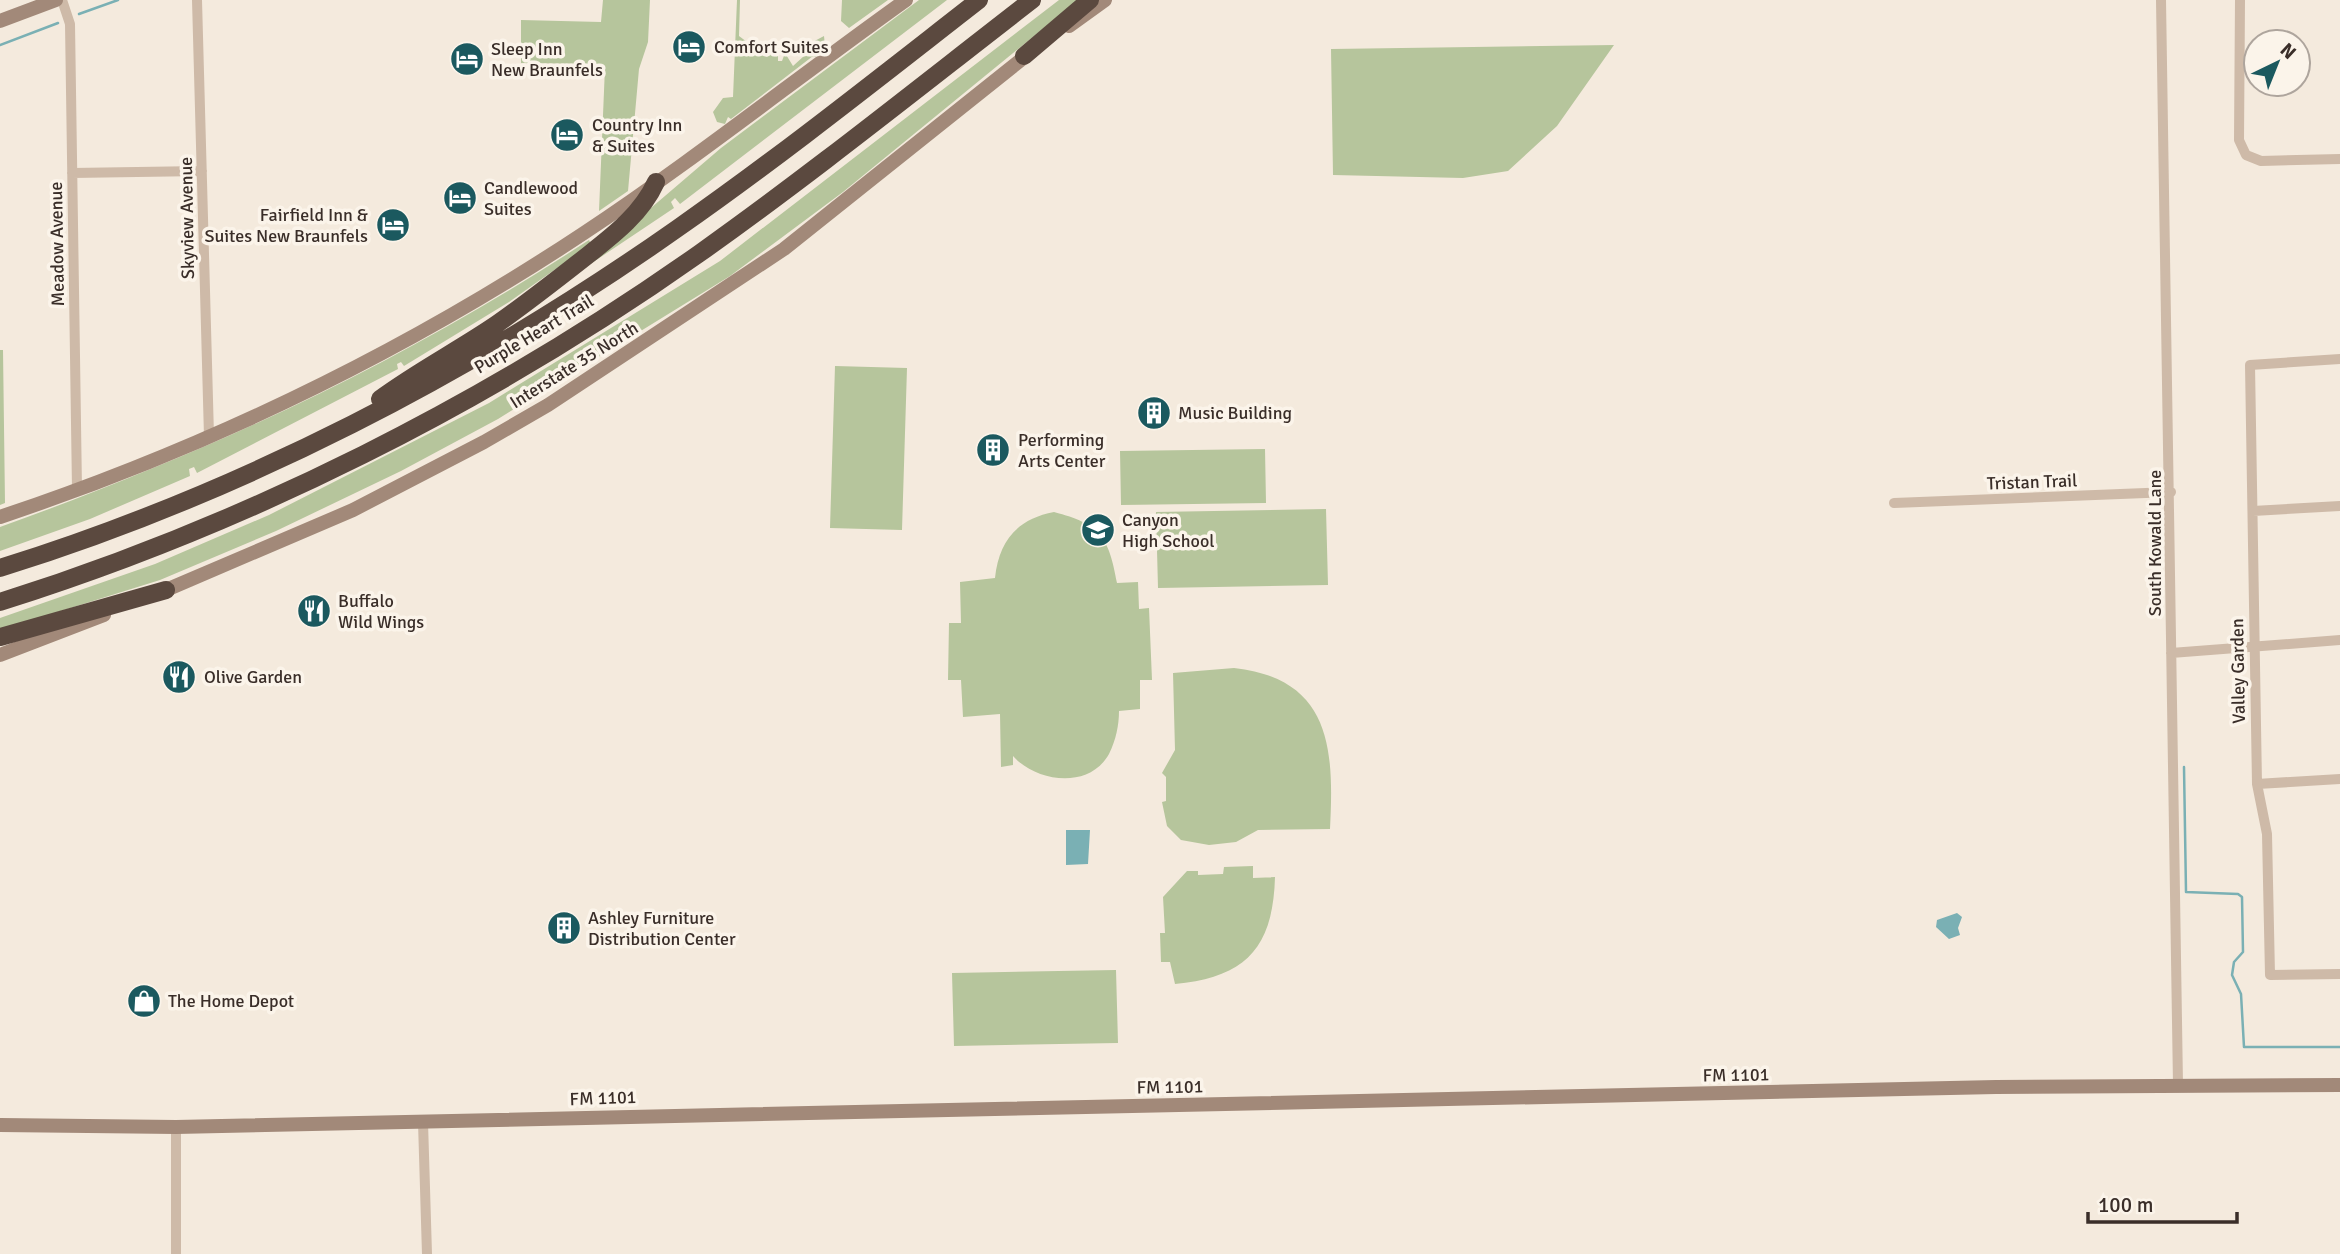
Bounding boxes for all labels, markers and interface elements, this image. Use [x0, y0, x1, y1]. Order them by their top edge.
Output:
hotel icon: Comfort Suites [670, 28, 708, 66]
north arrow [2242, 28, 2312, 98]
place label: Comfort Suites [714, 36, 829, 58]
place label: Sleep Inn New Braunfels [491, 38, 603, 81]
text: N [2275, 38, 2301, 65]
hotel icon: Sleep Inn New Braunfels [448, 40, 486, 78]
place label: Country Inn & Suites [592, 114, 682, 157]
hotel icon: Country Inn & Suites [548, 116, 586, 154]
street label: Skyview Avenue [175, 157, 199, 279]
place label: Candlewood Suites [484, 177, 578, 220]
hotel icon: Candlewood Suites [441, 179, 479, 217]
street label: Meadow Avenue [45, 182, 69, 306]
place label: Fairfield Inn & Suites New Braunfels [205, 204, 368, 247]
hotel icon: Fairfield Inn & Suites New Braunfels [374, 206, 412, 244]
street label: Purple Heart Trail [470, 290, 598, 378]
street label: Interstate 35 North [506, 317, 642, 413]
building icon: Music Building [1135, 394, 1173, 432]
place label: Music Building [1178, 402, 1292, 424]
place label: Performing Arts Center [1018, 429, 1106, 472]
building icon: Performing Arts Center [974, 431, 1012, 469]
street label: Tristan Trail [1986, 469, 2078, 495]
street label: South Kowald Lane [2144, 470, 2166, 616]
place label: Canyon High School [1122, 509, 1215, 552]
school or university icon: Canyon High School [1079, 511, 1117, 549]
place label: Buffalo Wild Wings [338, 590, 424, 633]
restaurant icon: Buffalo Wild Wings [295, 592, 333, 630]
street label: Valley Garden [2226, 618, 2250, 724]
restaurant icon: Olive Garden [160, 658, 198, 696]
place label: Olive Garden [204, 666, 302, 688]
place label: Ashley Furniture Distribution Center [588, 907, 736, 950]
building icon: Ashley Furniture Distribution Center [545, 909, 583, 947]
shop icon: The Home Depot [125, 982, 163, 1020]
place label: The Home Depot [168, 990, 294, 1012]
street label: FM 1101 [1702, 1063, 1770, 1087]
street label: FM 1101 [1136, 1075, 1204, 1099]
street label: FM 1101 [569, 1086, 637, 1110]
scale bar [2088, 1180, 2237, 1224]
text: 100 m [2098, 1192, 2153, 1218]

